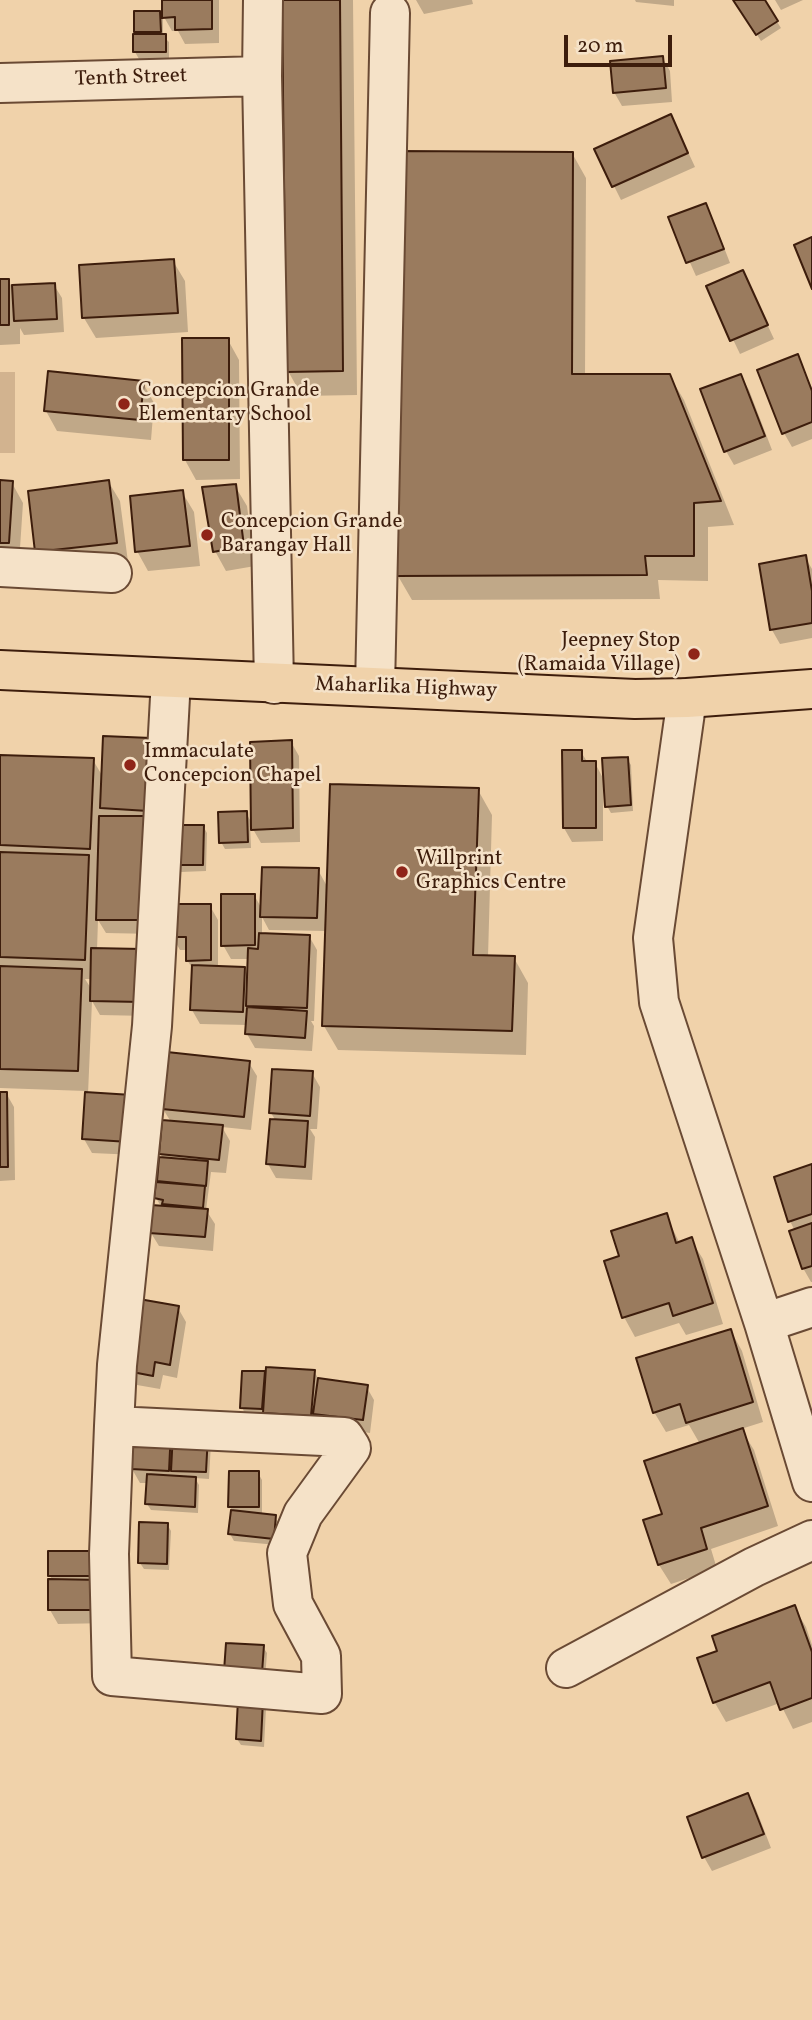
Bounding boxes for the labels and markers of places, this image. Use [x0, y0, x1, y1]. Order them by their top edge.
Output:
place label: Concepcion Grande Elementary School [138, 379, 319, 429]
marker: Concepcion Grande Elementary School [116, 396, 132, 412]
place label: Concepcion Grande Barangay Hall [221, 510, 402, 560]
marker: Concepcion Grande Barangay Hall [199, 527, 215, 543]
place label: Jeepney Stop (Ramaida Village) [518, 629, 680, 679]
marker: Jeepney Stop (Ramaida Village) [686, 646, 702, 662]
place label: Immaculate Concepcion Chapel [144, 740, 321, 790]
marker: Immaculate Concepcion Chapel [122, 757, 138, 773]
place label: Willprint Graphics Centre [416, 847, 566, 897]
marker: Willprint Graphics Centre [394, 864, 410, 880]

